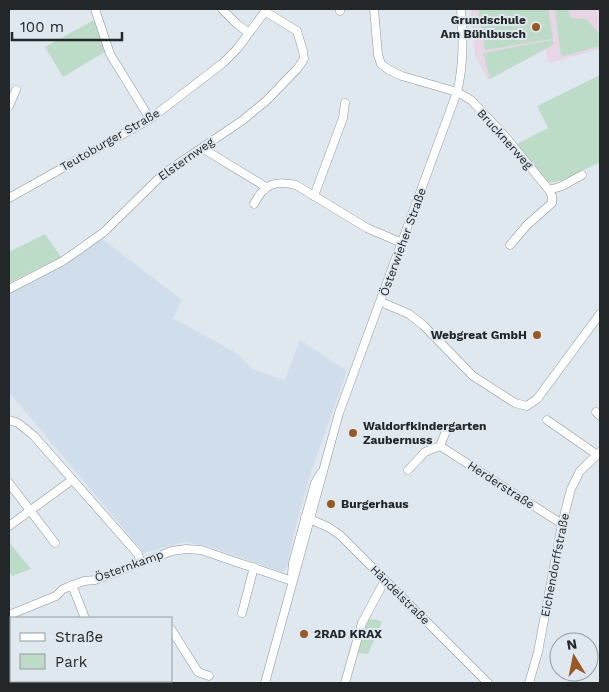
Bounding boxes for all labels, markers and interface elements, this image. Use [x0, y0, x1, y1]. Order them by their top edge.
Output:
scale bar [12, 10, 122, 42]
place label: Grundschule Am Bühlbusch [441, 13, 526, 41]
text: 100 m [20, 18, 64, 36]
marker: Grundschule Am Bühlbusch [530, 21, 542, 33]
street label: Teutoburger Straße [58, 106, 162, 174]
street label: Brucknerweg [474, 106, 536, 172]
street label: Elsternweg [155, 134, 217, 183]
street label: Österwieher Straße [377, 186, 429, 298]
place label: Webgreat GmbH [431, 328, 527, 342]
marker: Webgreat GmbH [531, 329, 543, 341]
place label: Waldorfkindergarten Zaubernuss [363, 419, 487, 447]
marker: Waldorfkindergarten Zaubernuss [347, 427, 359, 439]
street label: Herderstraße [465, 458, 537, 512]
place label: Burgerhaus [341, 497, 409, 511]
marker: Burgerhaus [325, 498, 337, 510]
street label: Eichendorffstraße [538, 512, 572, 618]
street label: Östernkamp [93, 547, 165, 585]
street label: Händelstraße [367, 562, 433, 628]
legend [10, 617, 172, 682]
place label: 2RAD KRAX [314, 627, 382, 641]
text: Straße [55, 628, 103, 646]
marker: 2RAD KRAX [298, 628, 310, 640]
north arrow [549, 632, 599, 682]
text: N [565, 635, 578, 653]
text: Park [55, 653, 88, 671]

